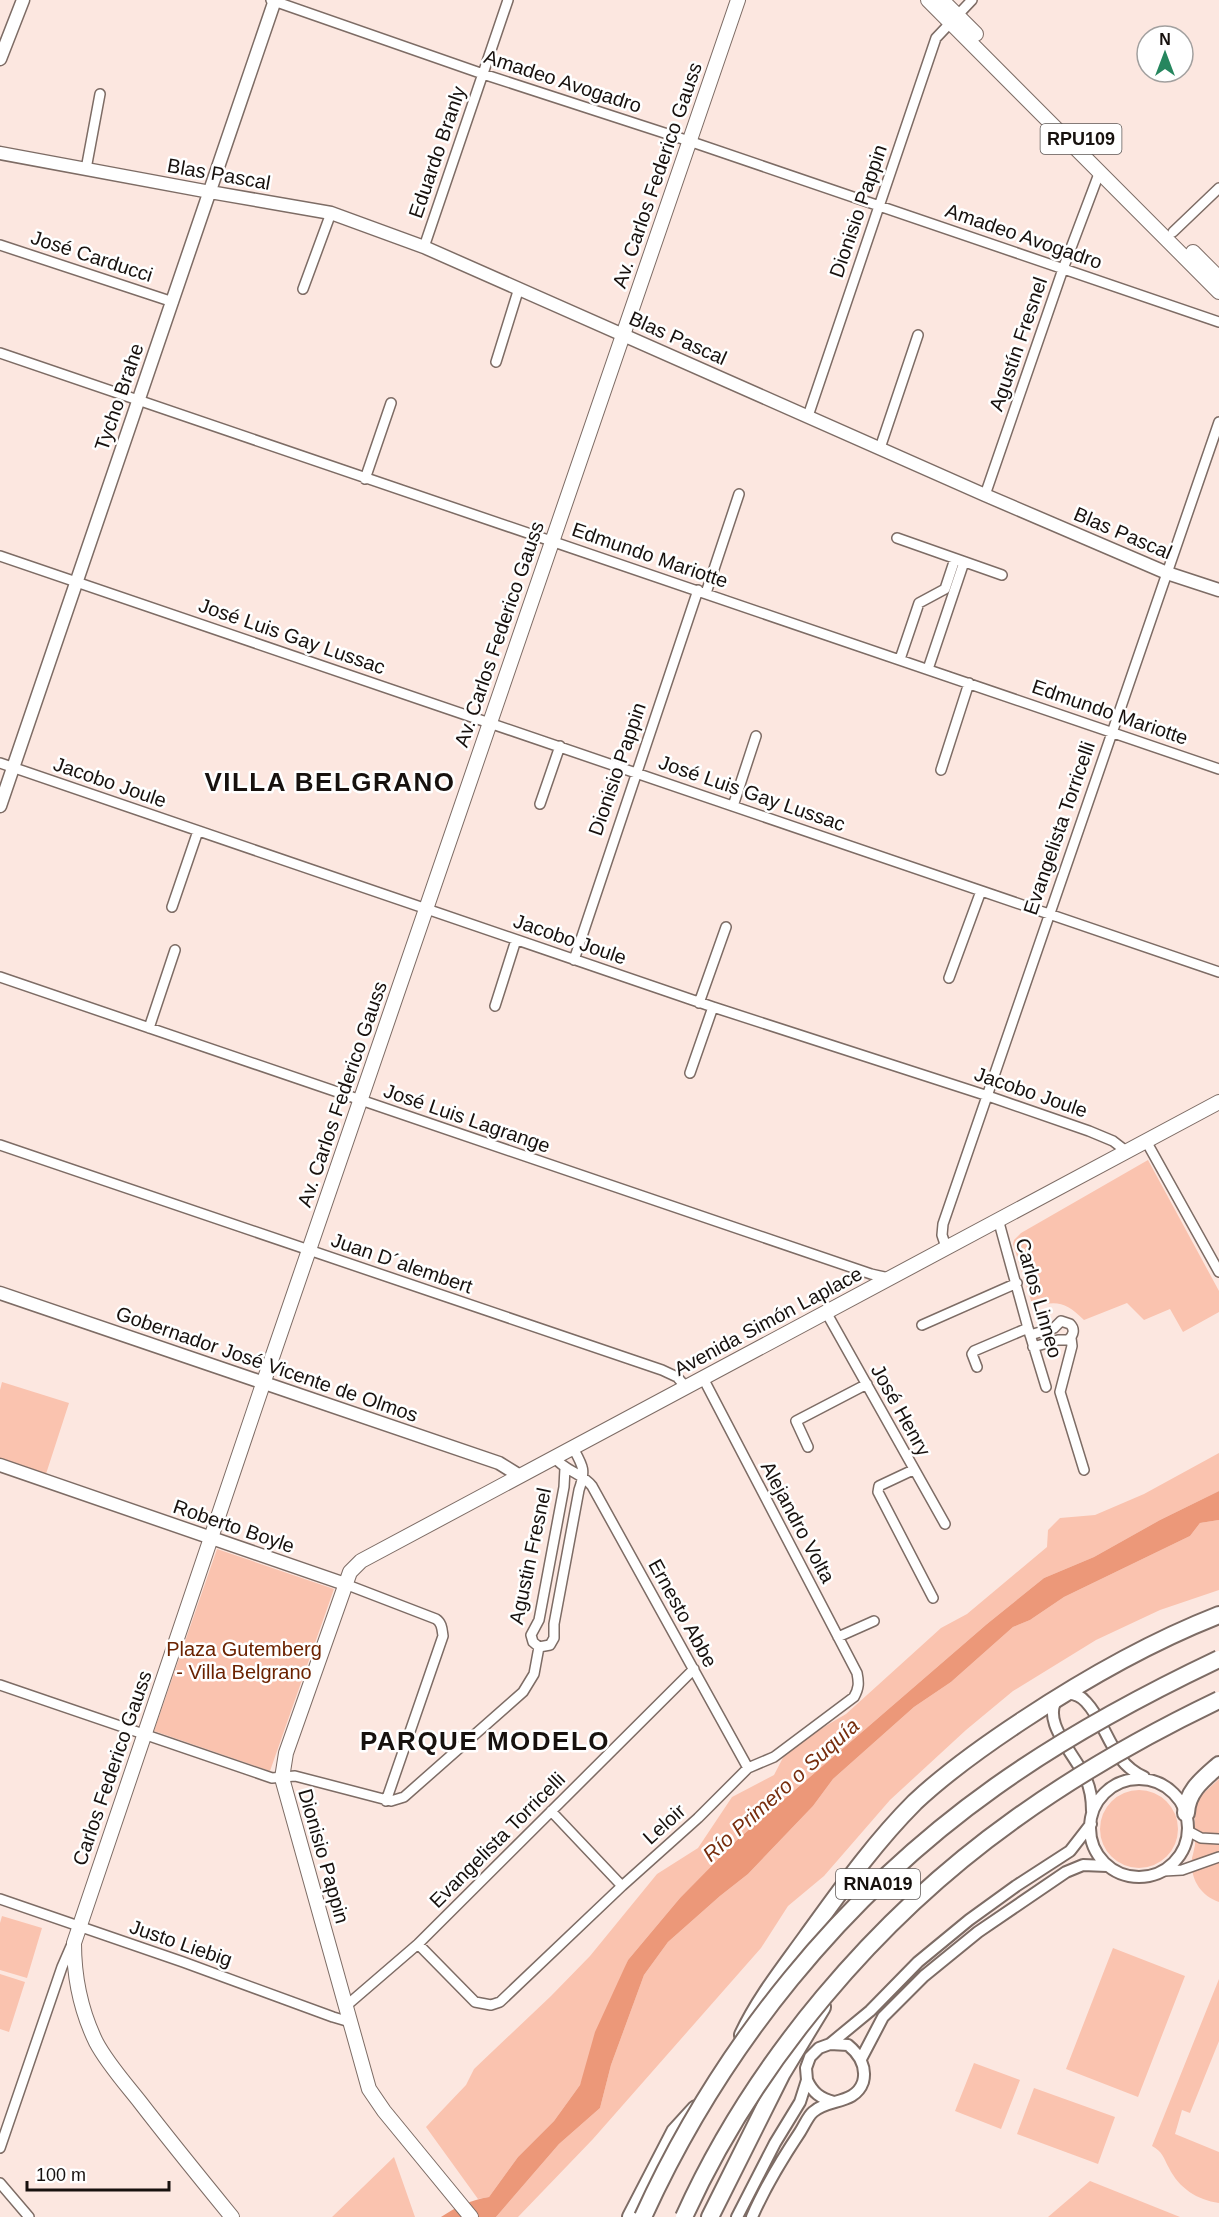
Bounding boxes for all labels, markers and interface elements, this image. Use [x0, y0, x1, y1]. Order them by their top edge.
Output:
north arrow [1135, 24, 1195, 84]
text: N [1159, 31, 1171, 48]
street label: Amadeo Avogadro [482, 45, 644, 117]
street label: Av. Carlos Federico Gauss [608, 59, 706, 291]
street label: Eduardo Branly [404, 83, 470, 221]
road number: RPU109 [1040, 124, 1122, 154]
street label: Dionisio Pappin [825, 142, 891, 280]
street label: Blas Pascal [166, 154, 272, 194]
street label: Amadeo Avogadro [943, 199, 1105, 273]
street label: José Carducci [28, 226, 156, 286]
street label: Agustín Fresnel [985, 274, 1051, 414]
street label: Blas Pascal [626, 307, 730, 369]
street label: Tycho Brahe [90, 340, 148, 454]
street label: Blas Pascal [1071, 502, 1175, 564]
street label: Av. Carlos Federico Gauss [450, 518, 548, 750]
street label: Edmundo Mariotte [569, 518, 731, 592]
street label: José Luis Gay Lussac [196, 594, 388, 678]
street label: Edmundo Mariotte [1029, 675, 1191, 749]
street label: Dionisio Pappin [584, 700, 650, 838]
street label: Evangelista Torricelli [1019, 738, 1099, 918]
street label: José Luis Gay Lussac [656, 751, 848, 835]
street label: Jacobo Joule [51, 752, 169, 812]
district label: VILLA BELGRANO [204, 767, 456, 797]
street label: Jacobo Joule [511, 909, 629, 969]
street label: Av. Carlos Federico Gauss [293, 978, 391, 1210]
street label: Jacobo Joule [972, 1062, 1090, 1122]
street label: José Luis Lagrange [381, 1079, 553, 1157]
street label: Juan D´alembert [329, 1229, 476, 1298]
street label: Carlos Linneo [1011, 1236, 1067, 1360]
street label: Avenida Simón Laplace [670, 1262, 866, 1380]
street label: Gobernador José Vicente de Olmos [113, 1302, 421, 1426]
street label: José Henry [867, 1360, 935, 1460]
street label: Alejandro Volta [757, 1457, 840, 1587]
street label: Agustin Fresnel [505, 1486, 555, 1626]
street label: Roberto Boyle [170, 1495, 298, 1557]
street label: Ernesto Abbe [644, 1555, 722, 1671]
park label: Plaza Gutemberg - Villa Belgrano [166, 1638, 322, 1683]
street label: Carlos Federico Gauss [68, 1668, 156, 1868]
water label: Río Primero o Suquía [698, 1714, 863, 1866]
district label: PARQUE MODELO [360, 1726, 610, 1756]
street label: Evangelista Torricelli [425, 1768, 569, 1912]
street label: Dionisio Pappin [294, 1786, 354, 1926]
street label: Leloir [638, 1799, 690, 1849]
road number: RNA019 [836, 1869, 920, 1899]
street label: Justo Liebig [127, 1915, 235, 1971]
scale bar [27, 2154, 170, 2192]
text: 100 m [36, 2165, 86, 2185]

